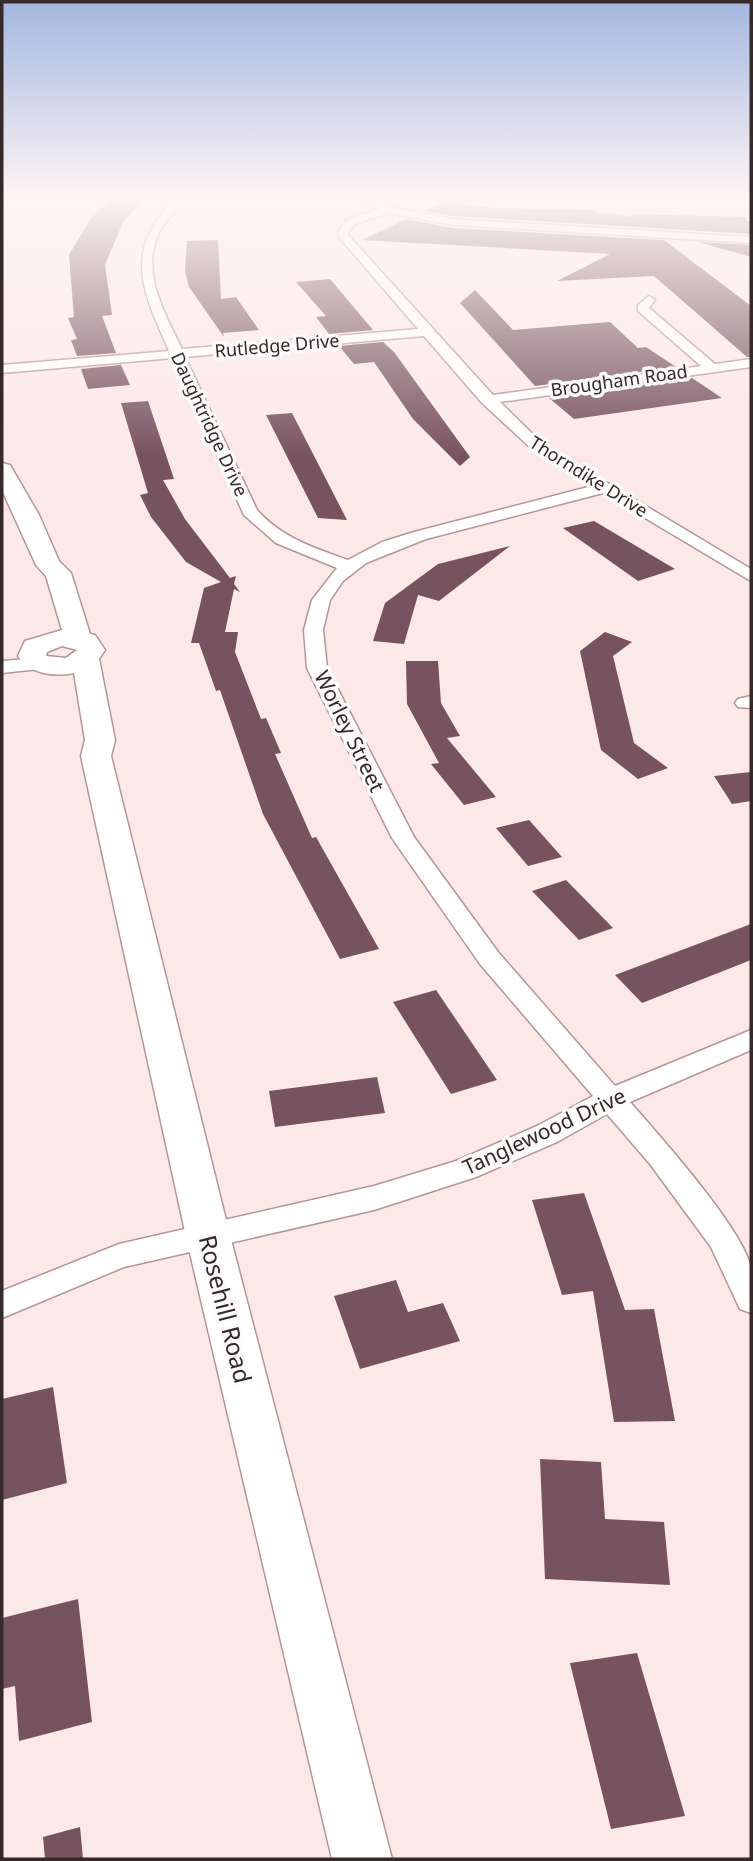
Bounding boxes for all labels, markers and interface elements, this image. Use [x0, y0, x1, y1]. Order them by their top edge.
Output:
street label: Rutledge Drive [214, 328, 340, 362]
street label: Daughtridge Drive [166, 348, 254, 500]
street label: Brougham Road [549, 359, 689, 401]
street label: Thorndike Drive [525, 430, 653, 522]
street label: Worley Street [308, 665, 392, 797]
street label: Tanglewood Drive [458, 1081, 630, 1181]
street label: Rosehill Road [192, 1231, 260, 1387]

